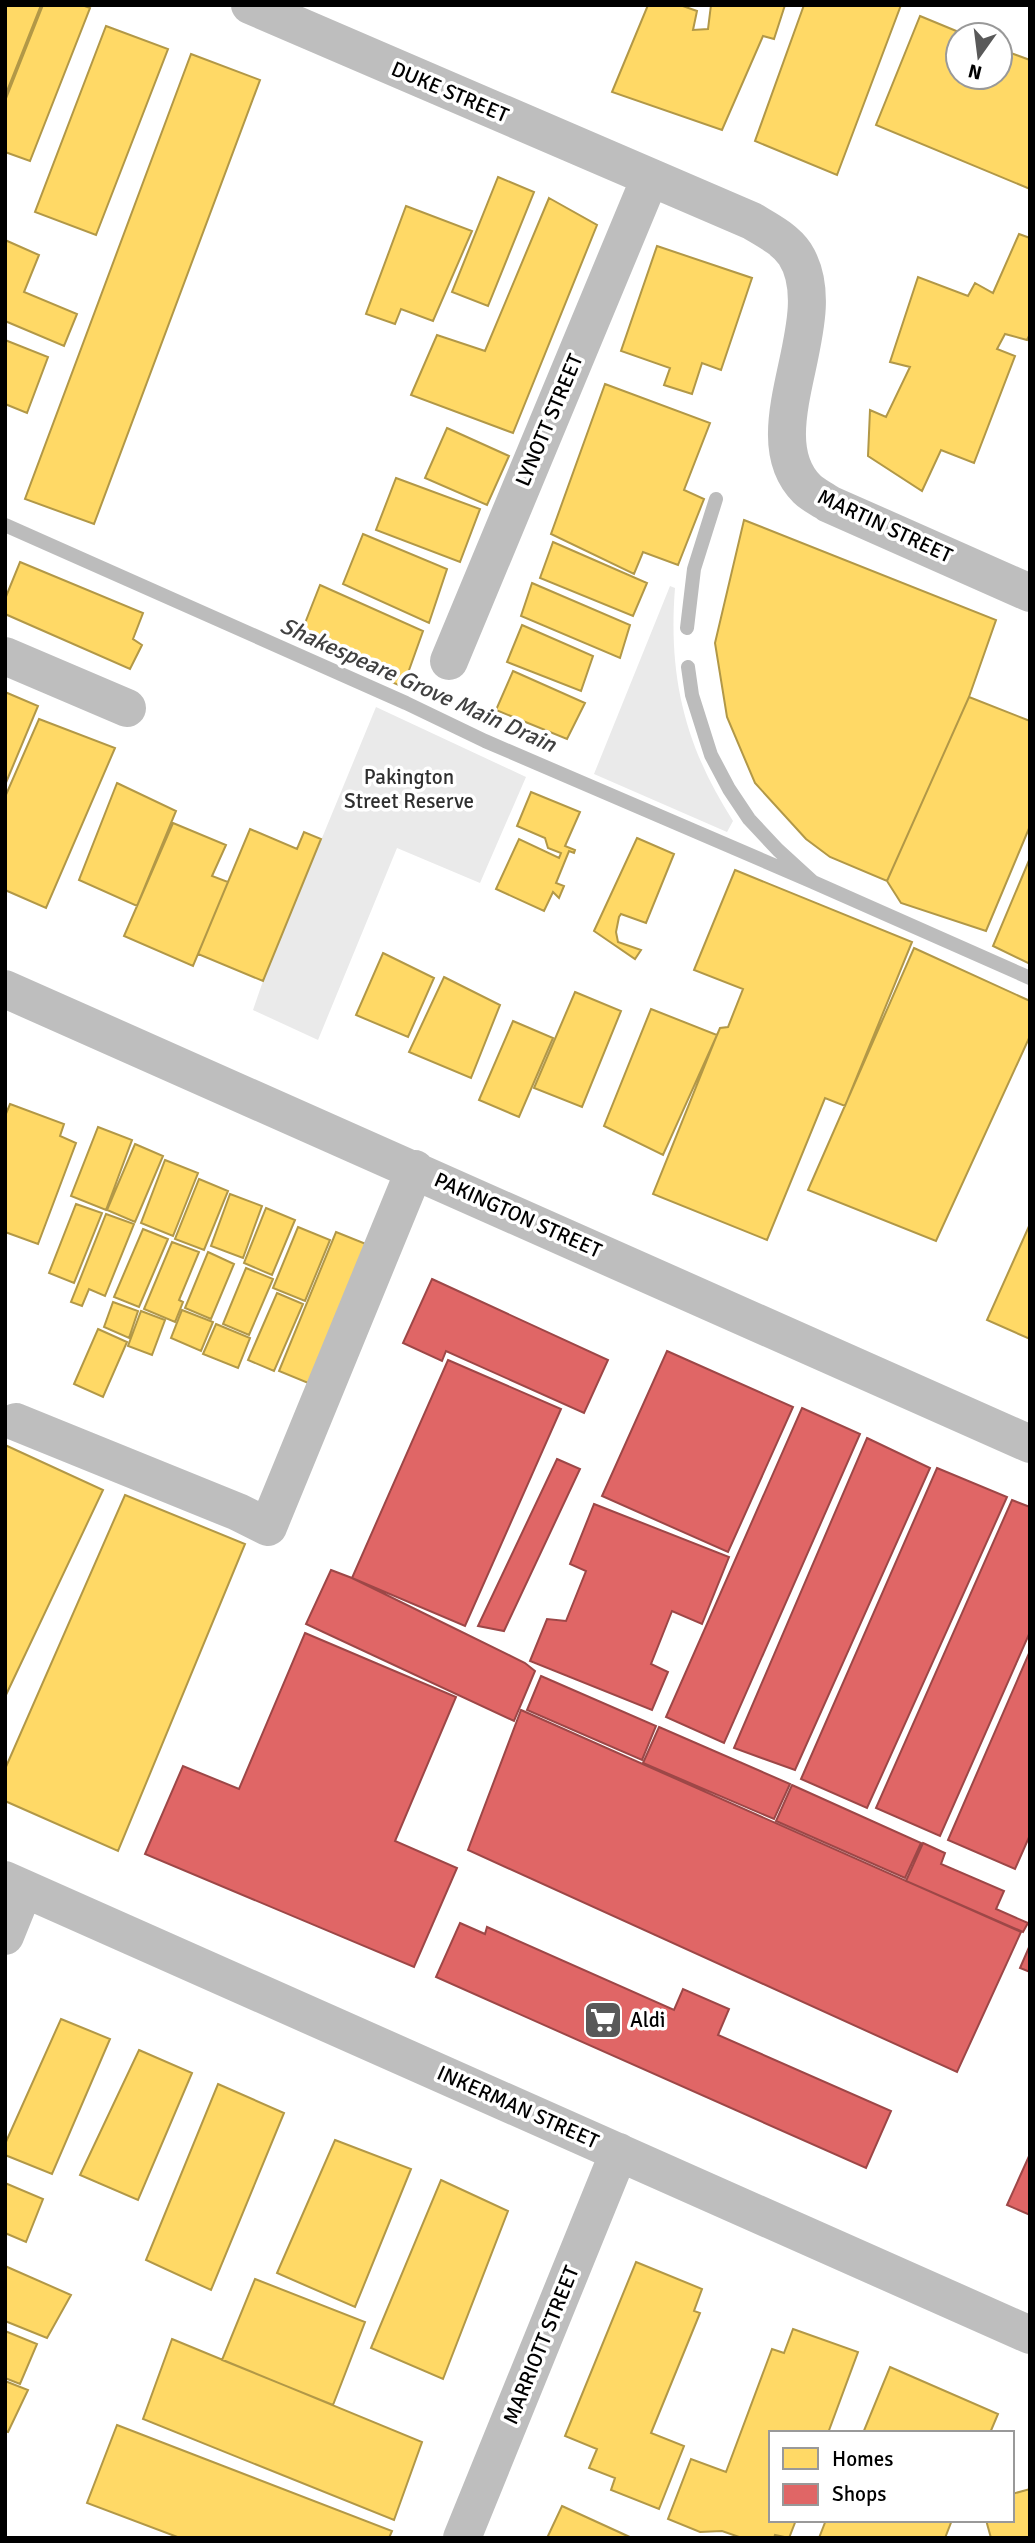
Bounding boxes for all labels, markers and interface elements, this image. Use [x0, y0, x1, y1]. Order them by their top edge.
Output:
north arrow [944, 21, 1014, 91]
street label: DUKE STREET [387, 56, 513, 129]
text: N [966, 58, 984, 85]
street label: LYNOTT STREET [509, 349, 589, 490]
street label: MARTIN STREET [813, 483, 957, 569]
water label: Shakespeare Grove Main Drain [276, 611, 562, 760]
park label: Pakington Street Reserve [344, 764, 474, 814]
street label: PAKINGTON STREET [430, 1166, 606, 1264]
supermarket icon: Aldi [582, 1999, 624, 2041]
place label: Aldi [630, 2007, 665, 2033]
street label: INKERMAN STREET [433, 2060, 604, 2155]
street label: MARRIOTT STREET [497, 2261, 585, 2428]
legend [769, 2431, 1014, 2522]
text: Homes [832, 2446, 894, 2472]
text: Shops [832, 2481, 886, 2507]

